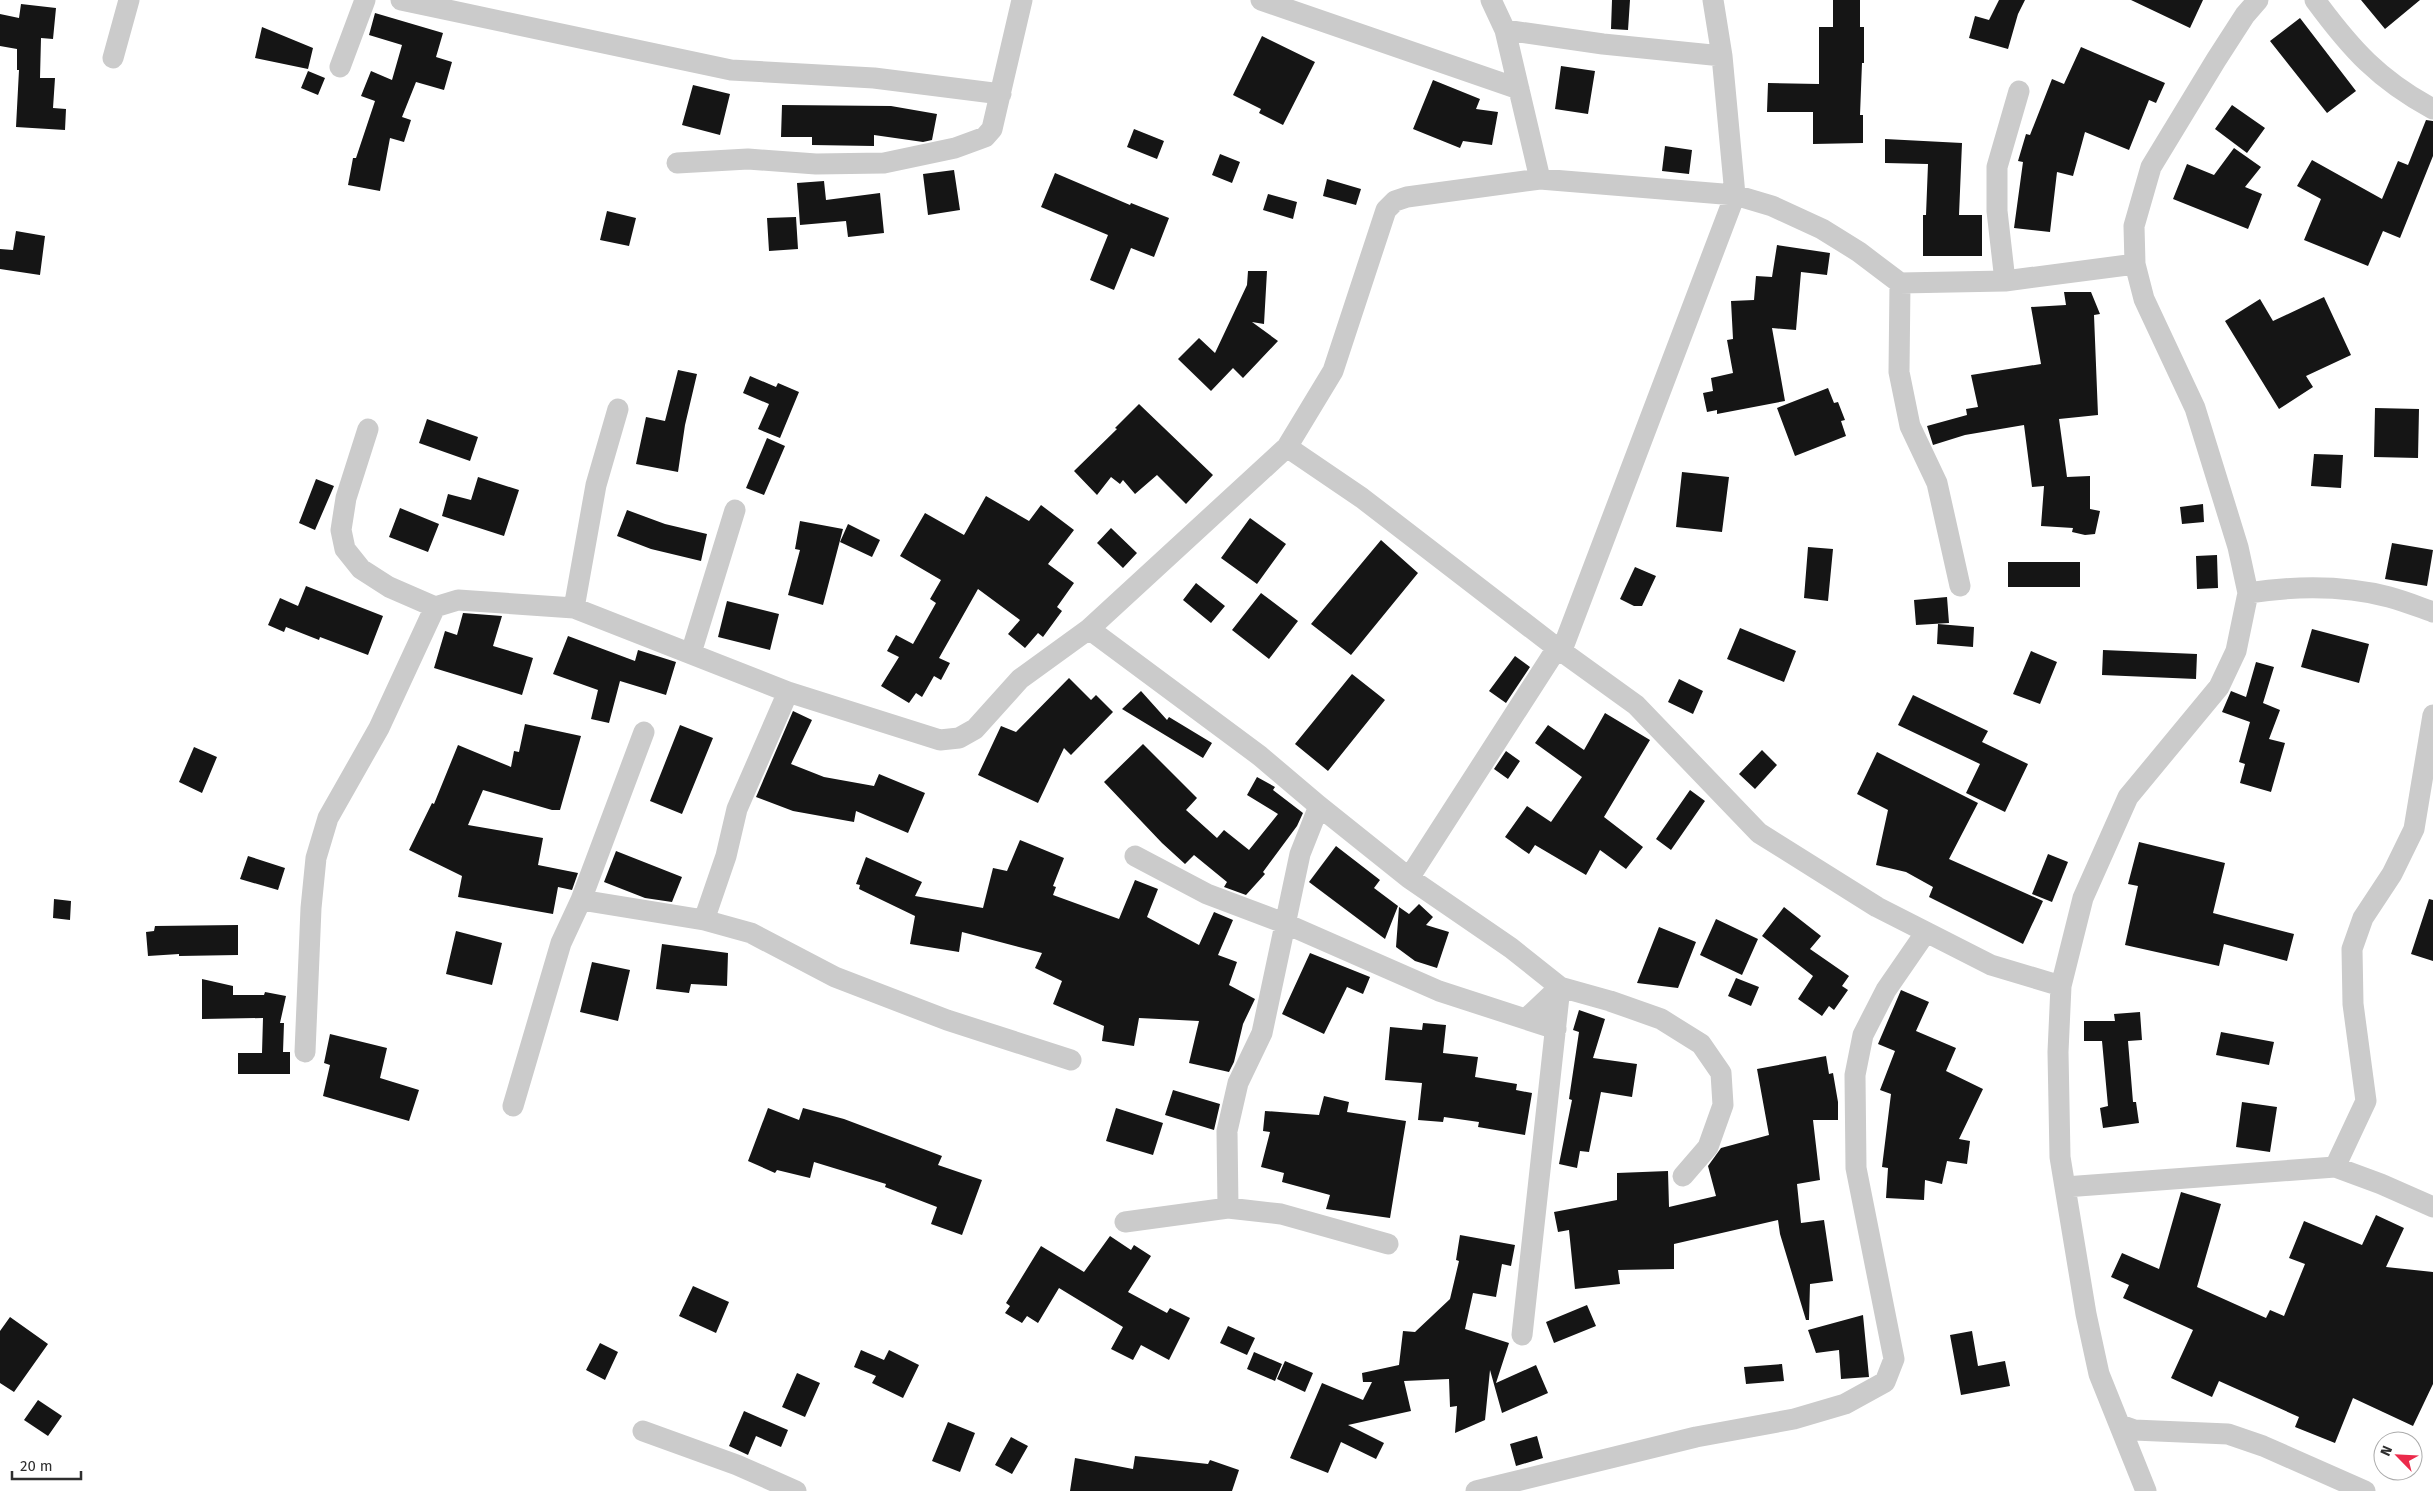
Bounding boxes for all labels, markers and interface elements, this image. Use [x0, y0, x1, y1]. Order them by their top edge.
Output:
north arrow [2373, 1431, 2423, 1481]
text: N [2377, 1443, 2396, 1459]
scale bar [12, 1448, 81, 1480]
text: 20 m [20, 1457, 53, 1475]

